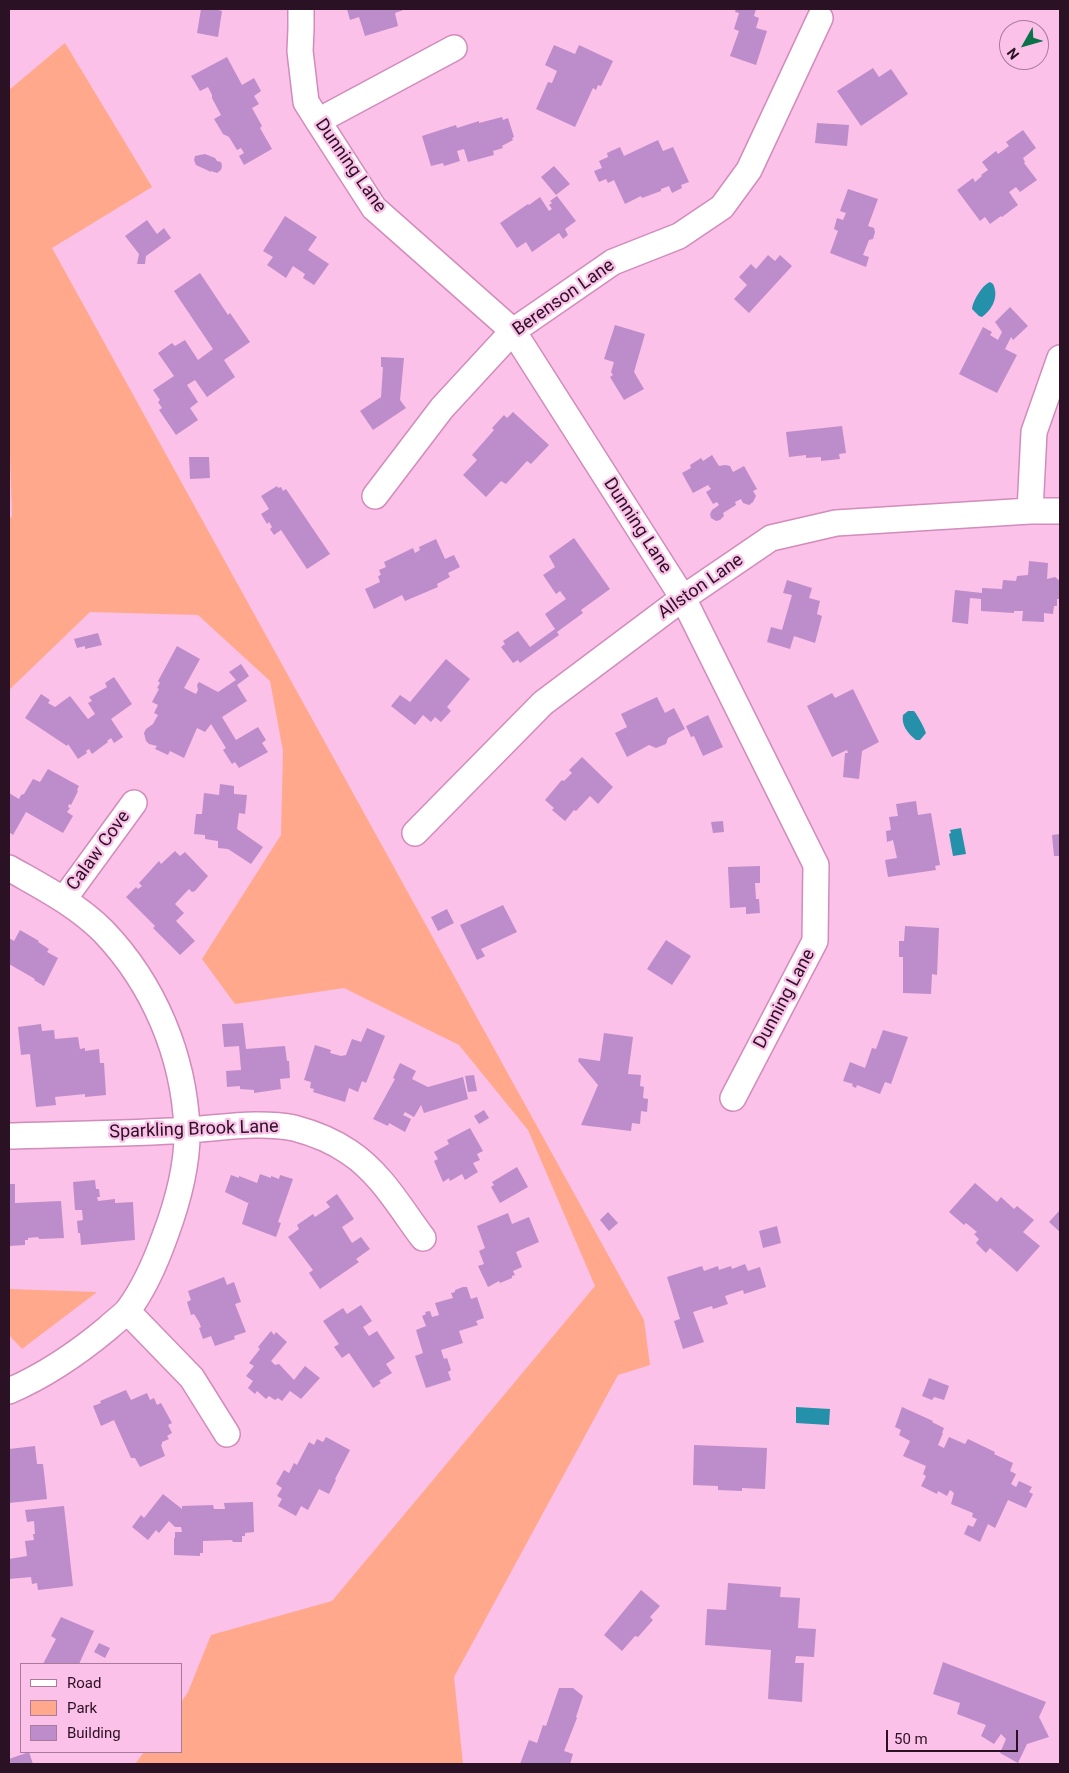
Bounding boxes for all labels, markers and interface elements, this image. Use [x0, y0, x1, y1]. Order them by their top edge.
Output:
north arrow [999, 20, 1049, 70]
text: N [1004, 45, 1022, 62]
street label: Dunning Lane [310, 115, 390, 217]
street label: Berenson Lane [509, 255, 619, 341]
street label: Dunning Lane [598, 474, 676, 578]
street label: Allston Lane [654, 550, 748, 624]
street label: Calaw Cove [63, 807, 135, 895]
street label: Dunning Lane [750, 946, 820, 1052]
street label: Sparkling Brook Lane [109, 1116, 279, 1144]
legend [20, 1663, 182, 1753]
text: Road [67, 1674, 101, 1692]
text: Park [67, 1699, 97, 1717]
scale bar [889, 1720, 1022, 1752]
text: Building [67, 1724, 121, 1742]
text: 50 m [894, 1730, 928, 1748]

